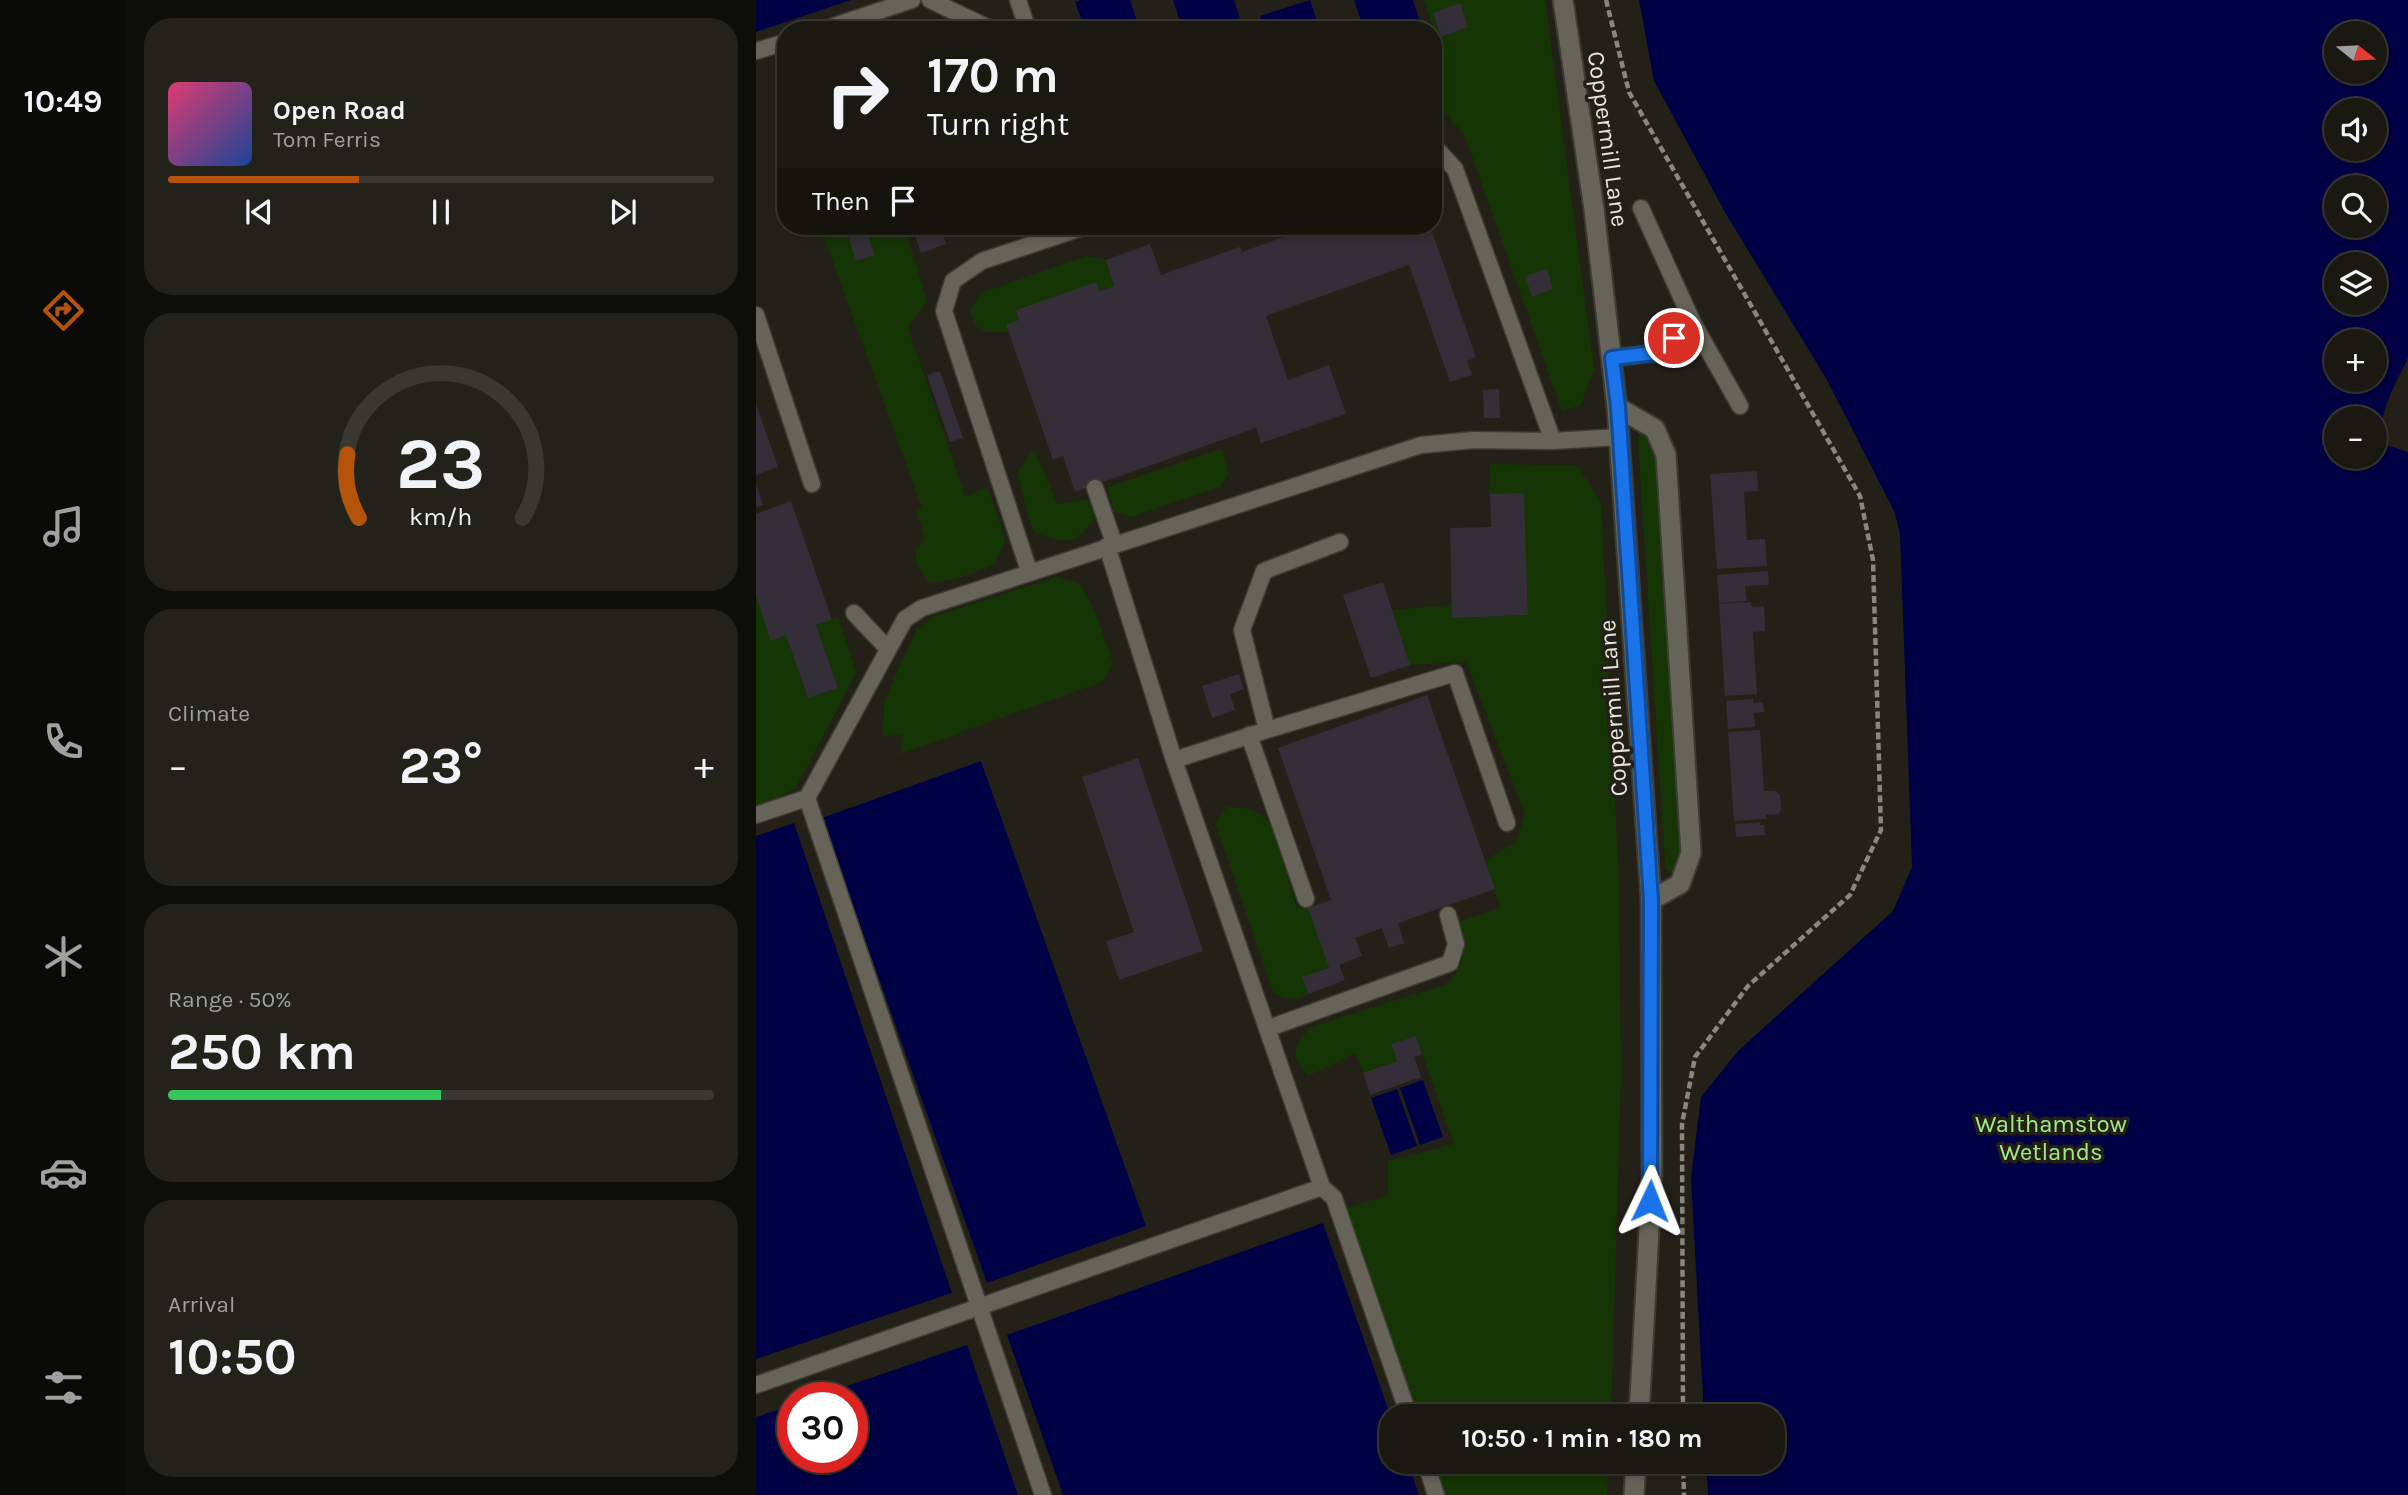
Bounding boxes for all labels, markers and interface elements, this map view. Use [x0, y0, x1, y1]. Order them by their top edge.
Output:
north arrow [2324, 21, 2387, 84]
map controls [2324, 21, 2387, 469]
text: 170 m [927, 47, 1059, 104]
icon: right [812, 49, 903, 140]
street label: Coppermill Lane [1582, 49, 1634, 229]
text: 10:49 [24, 83, 102, 120]
text: Open Road [273, 95, 406, 126]
button: sound [2324, 98, 2387, 161]
text: Turn right [927, 106, 1069, 143]
text: Tom Ferris [273, 126, 381, 153]
button: search [2324, 175, 2387, 238]
icon: arrive [884, 182, 922, 220]
text: Then [812, 186, 870, 217]
icon: previous [240, 193, 278, 231]
icon: pause [422, 193, 460, 231]
icon: next [604, 193, 642, 231]
button: layers [2324, 252, 2387, 315]
icon: directions [39, 286, 88, 335]
pin [1644, 308, 1704, 368]
icon: arrive [1655, 319, 1693, 357]
button: + [2324, 329, 2387, 392]
button: − [2324, 406, 2387, 469]
text: 23 [396, 422, 486, 507]
icon: music [39, 502, 88, 551]
text: km/h [409, 502, 473, 531]
street label: Coppermill Lane [1593, 619, 1633, 797]
text: Climate [168, 700, 250, 727]
icon: phone [39, 717, 88, 766]
text: 23° [399, 735, 483, 796]
text: − [168, 744, 188, 789]
text: + [694, 744, 714, 789]
icon: climate [39, 932, 88, 981]
text: Range · 50% [168, 986, 292, 1013]
text: 250 km [168, 1021, 356, 1082]
park label: Walthamstow Wetlands [1975, 1110, 2127, 1166]
icon: car [39, 1148, 88, 1197]
position arrow [1613, 1164, 1687, 1238]
text: Arrival [168, 1291, 235, 1318]
text: 10:50 [168, 1326, 297, 1387]
icon: filters [39, 1363, 88, 1412]
speed limit sign: 30 [777, 1382, 868, 1473]
text: 10:50 · 1 min · 180 m [1462, 1423, 1702, 1454]

